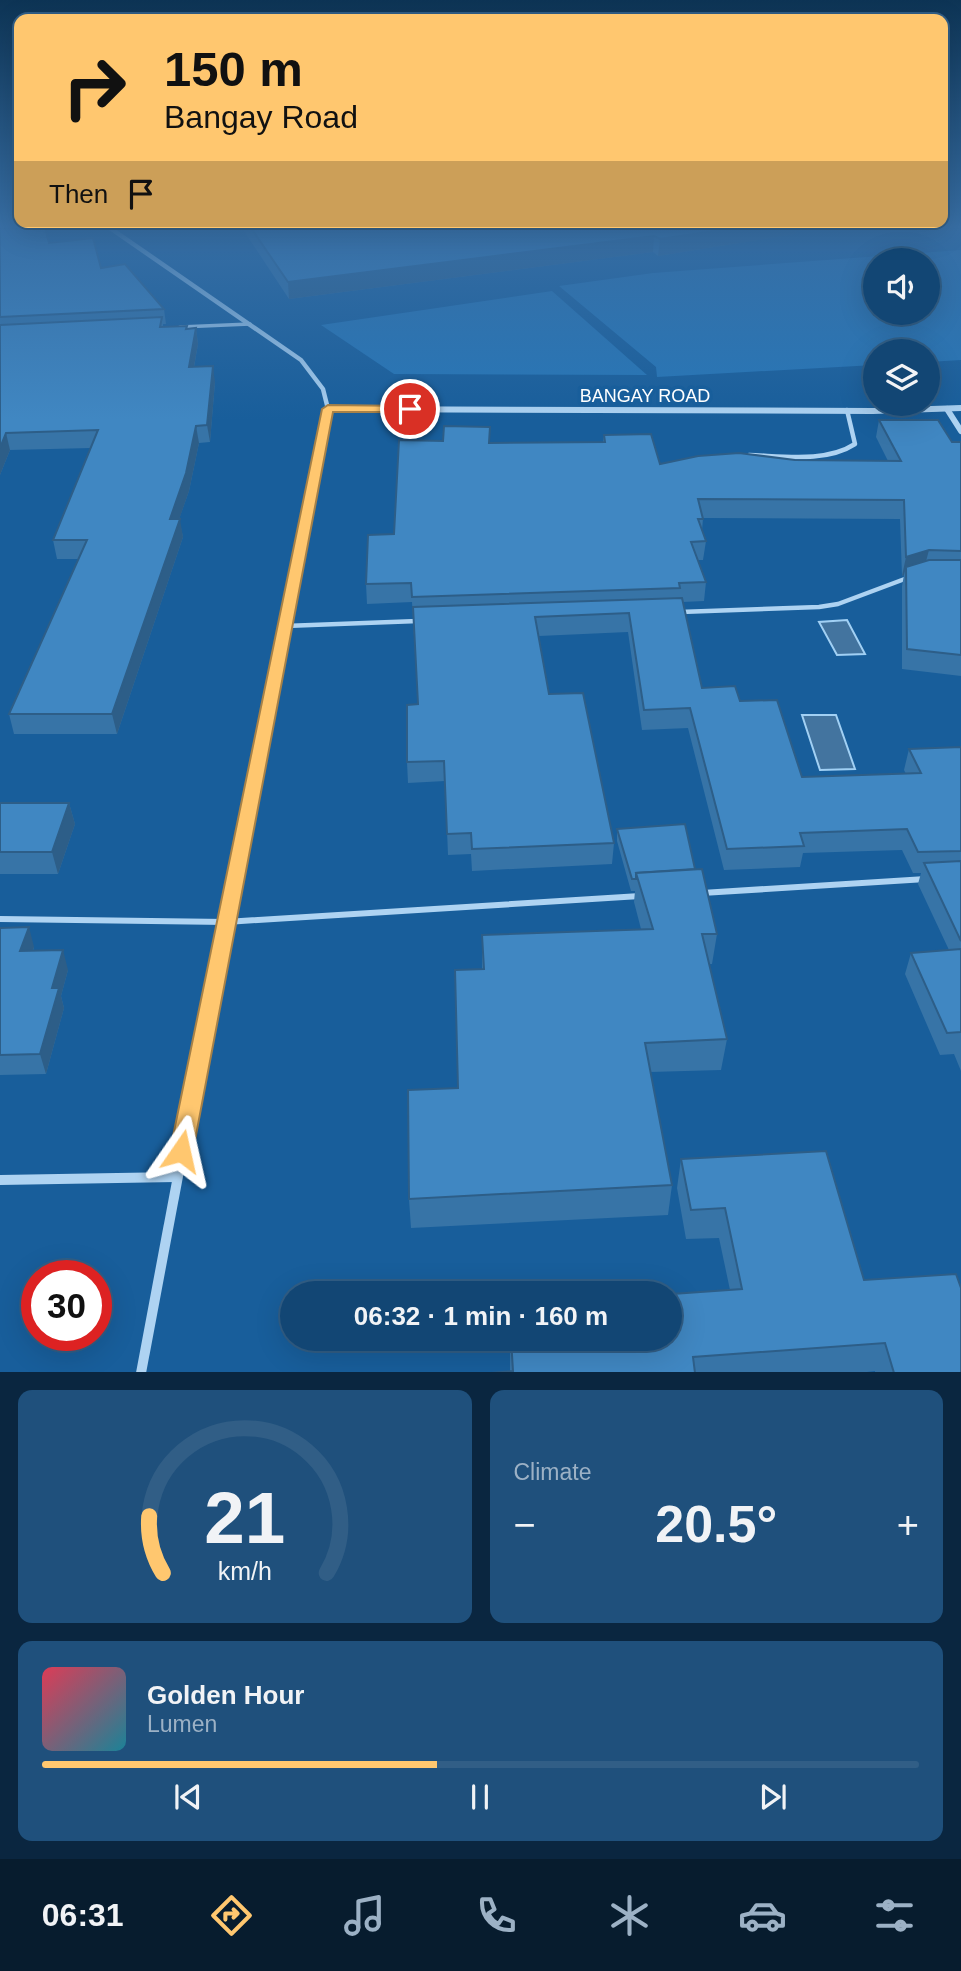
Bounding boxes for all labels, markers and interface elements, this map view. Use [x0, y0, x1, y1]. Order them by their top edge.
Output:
icon: right [49, 42, 140, 133]
text: 150 m [164, 42, 303, 96]
text: Bangay Road [164, 99, 358, 135]
icon: arrive [122, 175, 160, 213]
text: Then [49, 179, 108, 209]
map controls [863, 248, 940, 416]
button: sound [863, 248, 940, 325]
button: layers [863, 339, 940, 416]
pin [380, 379, 440, 439]
street label: BANGAY ROAD [580, 386, 710, 406]
icon: arrive [391, 390, 429, 428]
position arrow [144, 1114, 218, 1188]
speed limit sign: 30 [21, 1260, 112, 1351]
text: 06:32 · 1 min · 160 m [354, 1301, 608, 1331]
text: Climate [514, 1459, 591, 1485]
text: 21 [204, 1477, 285, 1558]
text: 20.5° [655, 1495, 777, 1553]
text: − [514, 1504, 536, 1546]
text: + [897, 1504, 919, 1546]
text: km/h [218, 1556, 272, 1584]
text: Golden Hour [147, 1680, 304, 1710]
text: Lumen [147, 1711, 217, 1737]
icon: previous [169, 1778, 207, 1816]
icon: pause [461, 1778, 499, 1816]
icon: next [754, 1778, 792, 1816]
icon: directions [207, 1891, 256, 1940]
icon: music [340, 1891, 389, 1940]
icon: phone [472, 1891, 521, 1940]
icon: climate [605, 1891, 654, 1940]
icon: car [738, 1891, 787, 1940]
icon: filters [870, 1891, 919, 1940]
text: 06:31 [42, 1897, 124, 1933]

